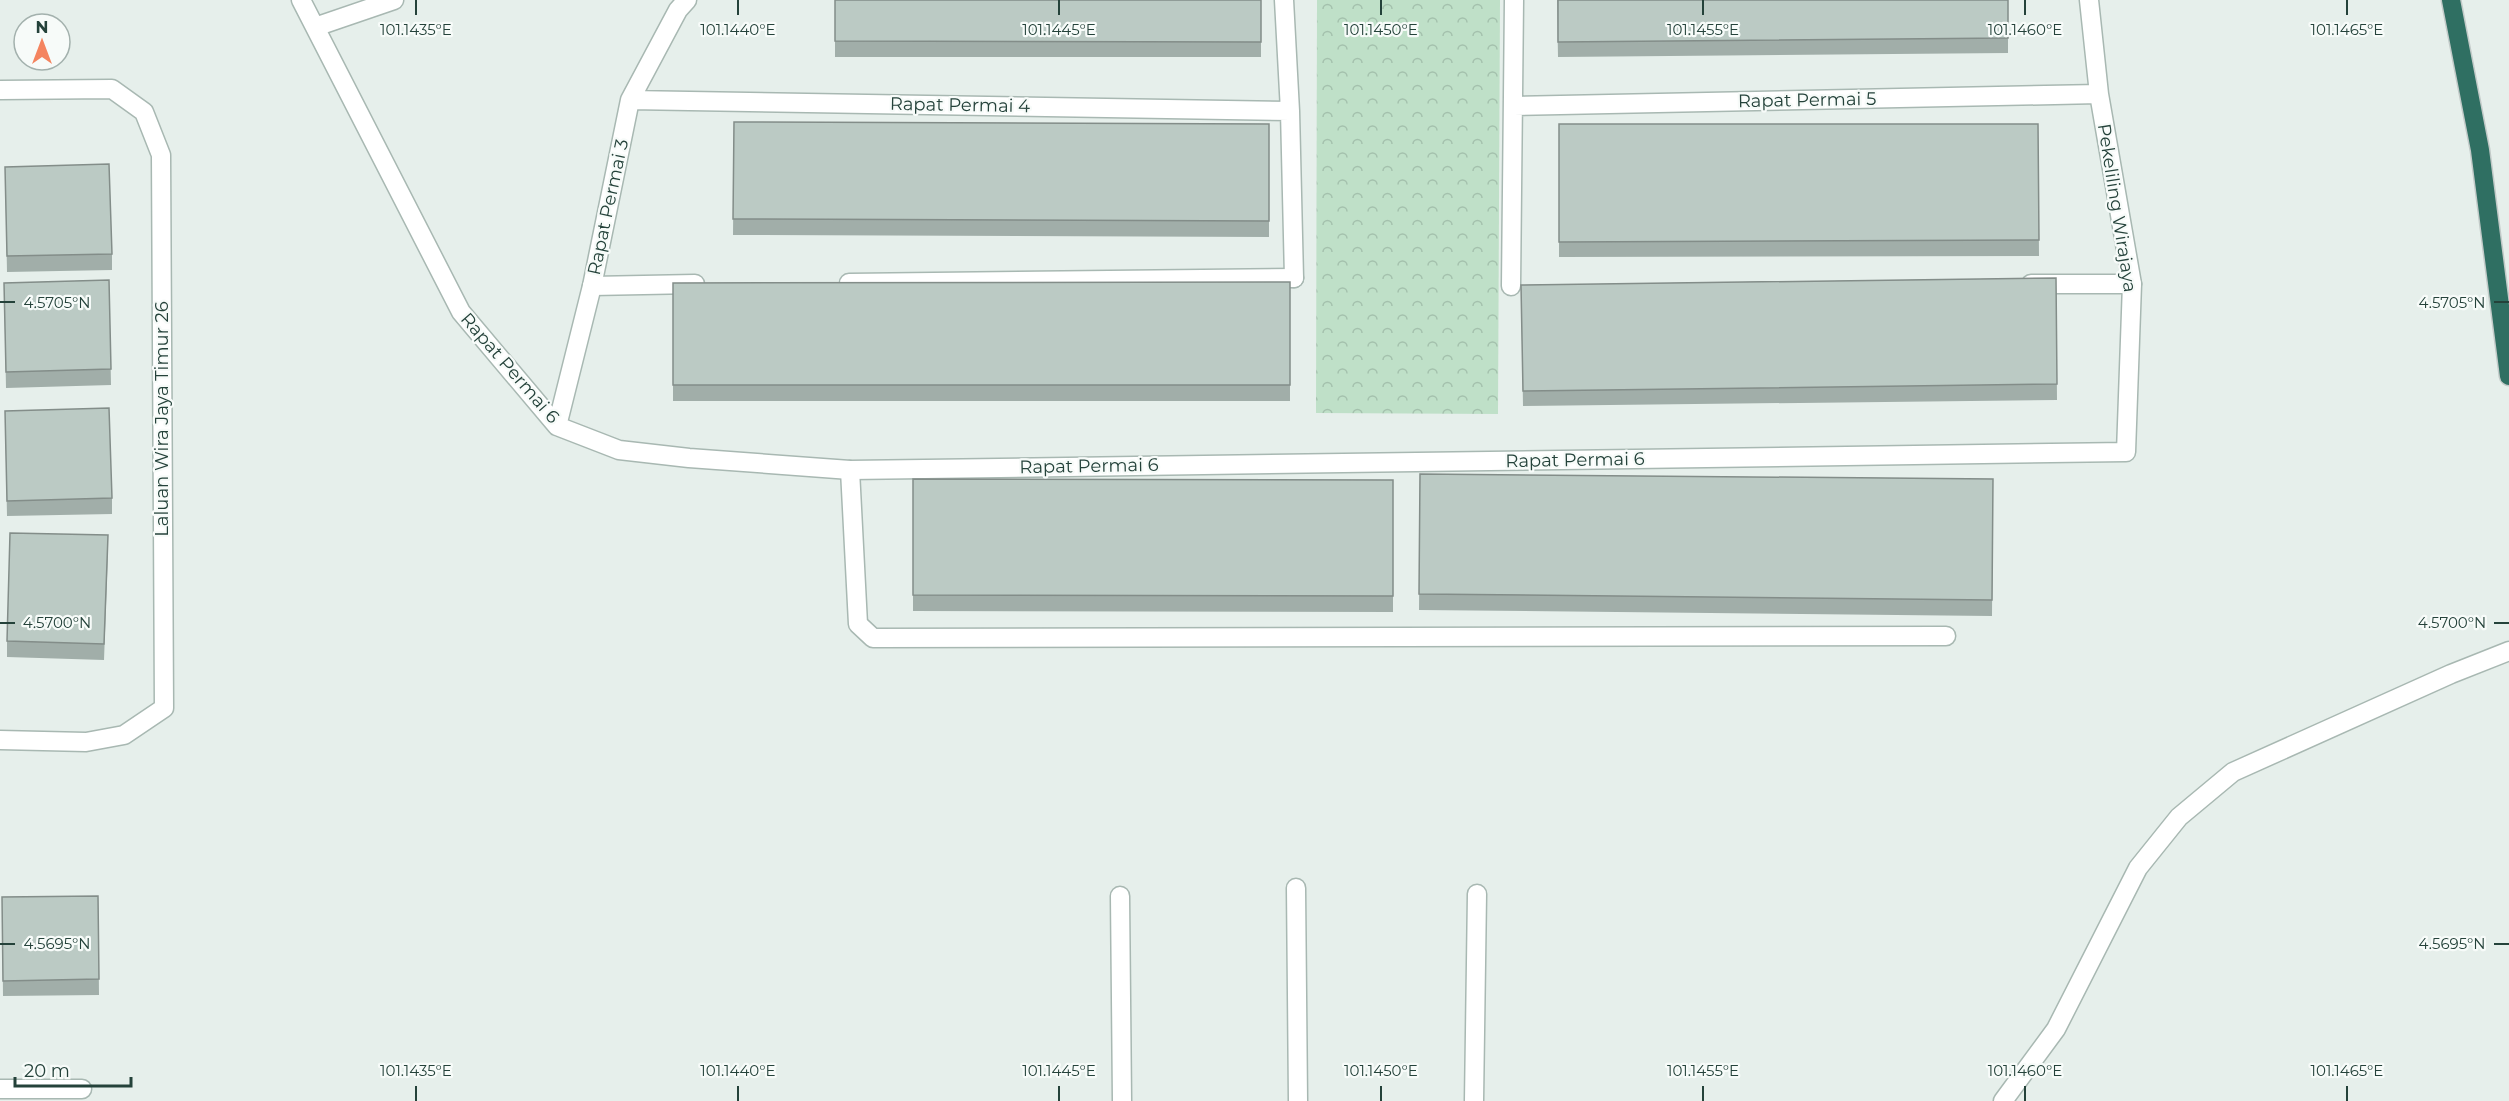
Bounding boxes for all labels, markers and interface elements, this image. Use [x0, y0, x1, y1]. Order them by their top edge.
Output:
north arrow [12, 12, 72, 72]
text: N [36, 18, 48, 37]
text: 101.1435°E [380, 20, 452, 39]
text: 101.1440°E [700, 20, 776, 39]
text: 101.1445°E [1022, 20, 1096, 39]
text: 101.1450°E [1344, 20, 1418, 39]
text: 101.1455°E [1667, 20, 1739, 39]
text: 101.1460°E [1988, 20, 2062, 39]
text: 101.1465°E [2311, 20, 2383, 39]
street label: Rapat Permai 5 [1738, 88, 1876, 112]
street label: Rapat Permai 4 [890, 93, 1030, 117]
street label: Pekeliling Wirajaya [2093, 122, 2141, 294]
street label: Rapat Permai 3 [583, 137, 633, 277]
text: 4.5705°N [24, 293, 90, 312]
text: 4.5705°N [2419, 293, 2485, 312]
street label: Laluan Wira Jaya Timur 26 [151, 301, 173, 537]
street label: Rapat Permai 6 [456, 308, 564, 428]
street label: Rapat Permai 6 [1505, 448, 1645, 472]
street label: Rapat Permai 6 [1019, 454, 1159, 478]
text: 4.5700°N [23, 613, 91, 632]
text: 4.5700°N [2418, 613, 2486, 632]
text: 4.5695°N [24, 934, 90, 953]
text: 4.5695°N [2419, 934, 2485, 953]
scale bar [15, 1050, 130, 1088]
text: 20 m [24, 1060, 70, 1082]
text: 101.1435°E [380, 1061, 452, 1080]
text: 101.1440°E [700, 1061, 776, 1080]
text: 101.1445°E [1022, 1061, 1096, 1080]
text: 101.1450°E [1344, 1061, 1418, 1080]
text: 101.1455°E [1667, 1061, 1739, 1080]
text: 101.1460°E [1988, 1061, 2062, 1080]
text: 101.1465°E [2311, 1061, 2383, 1080]

